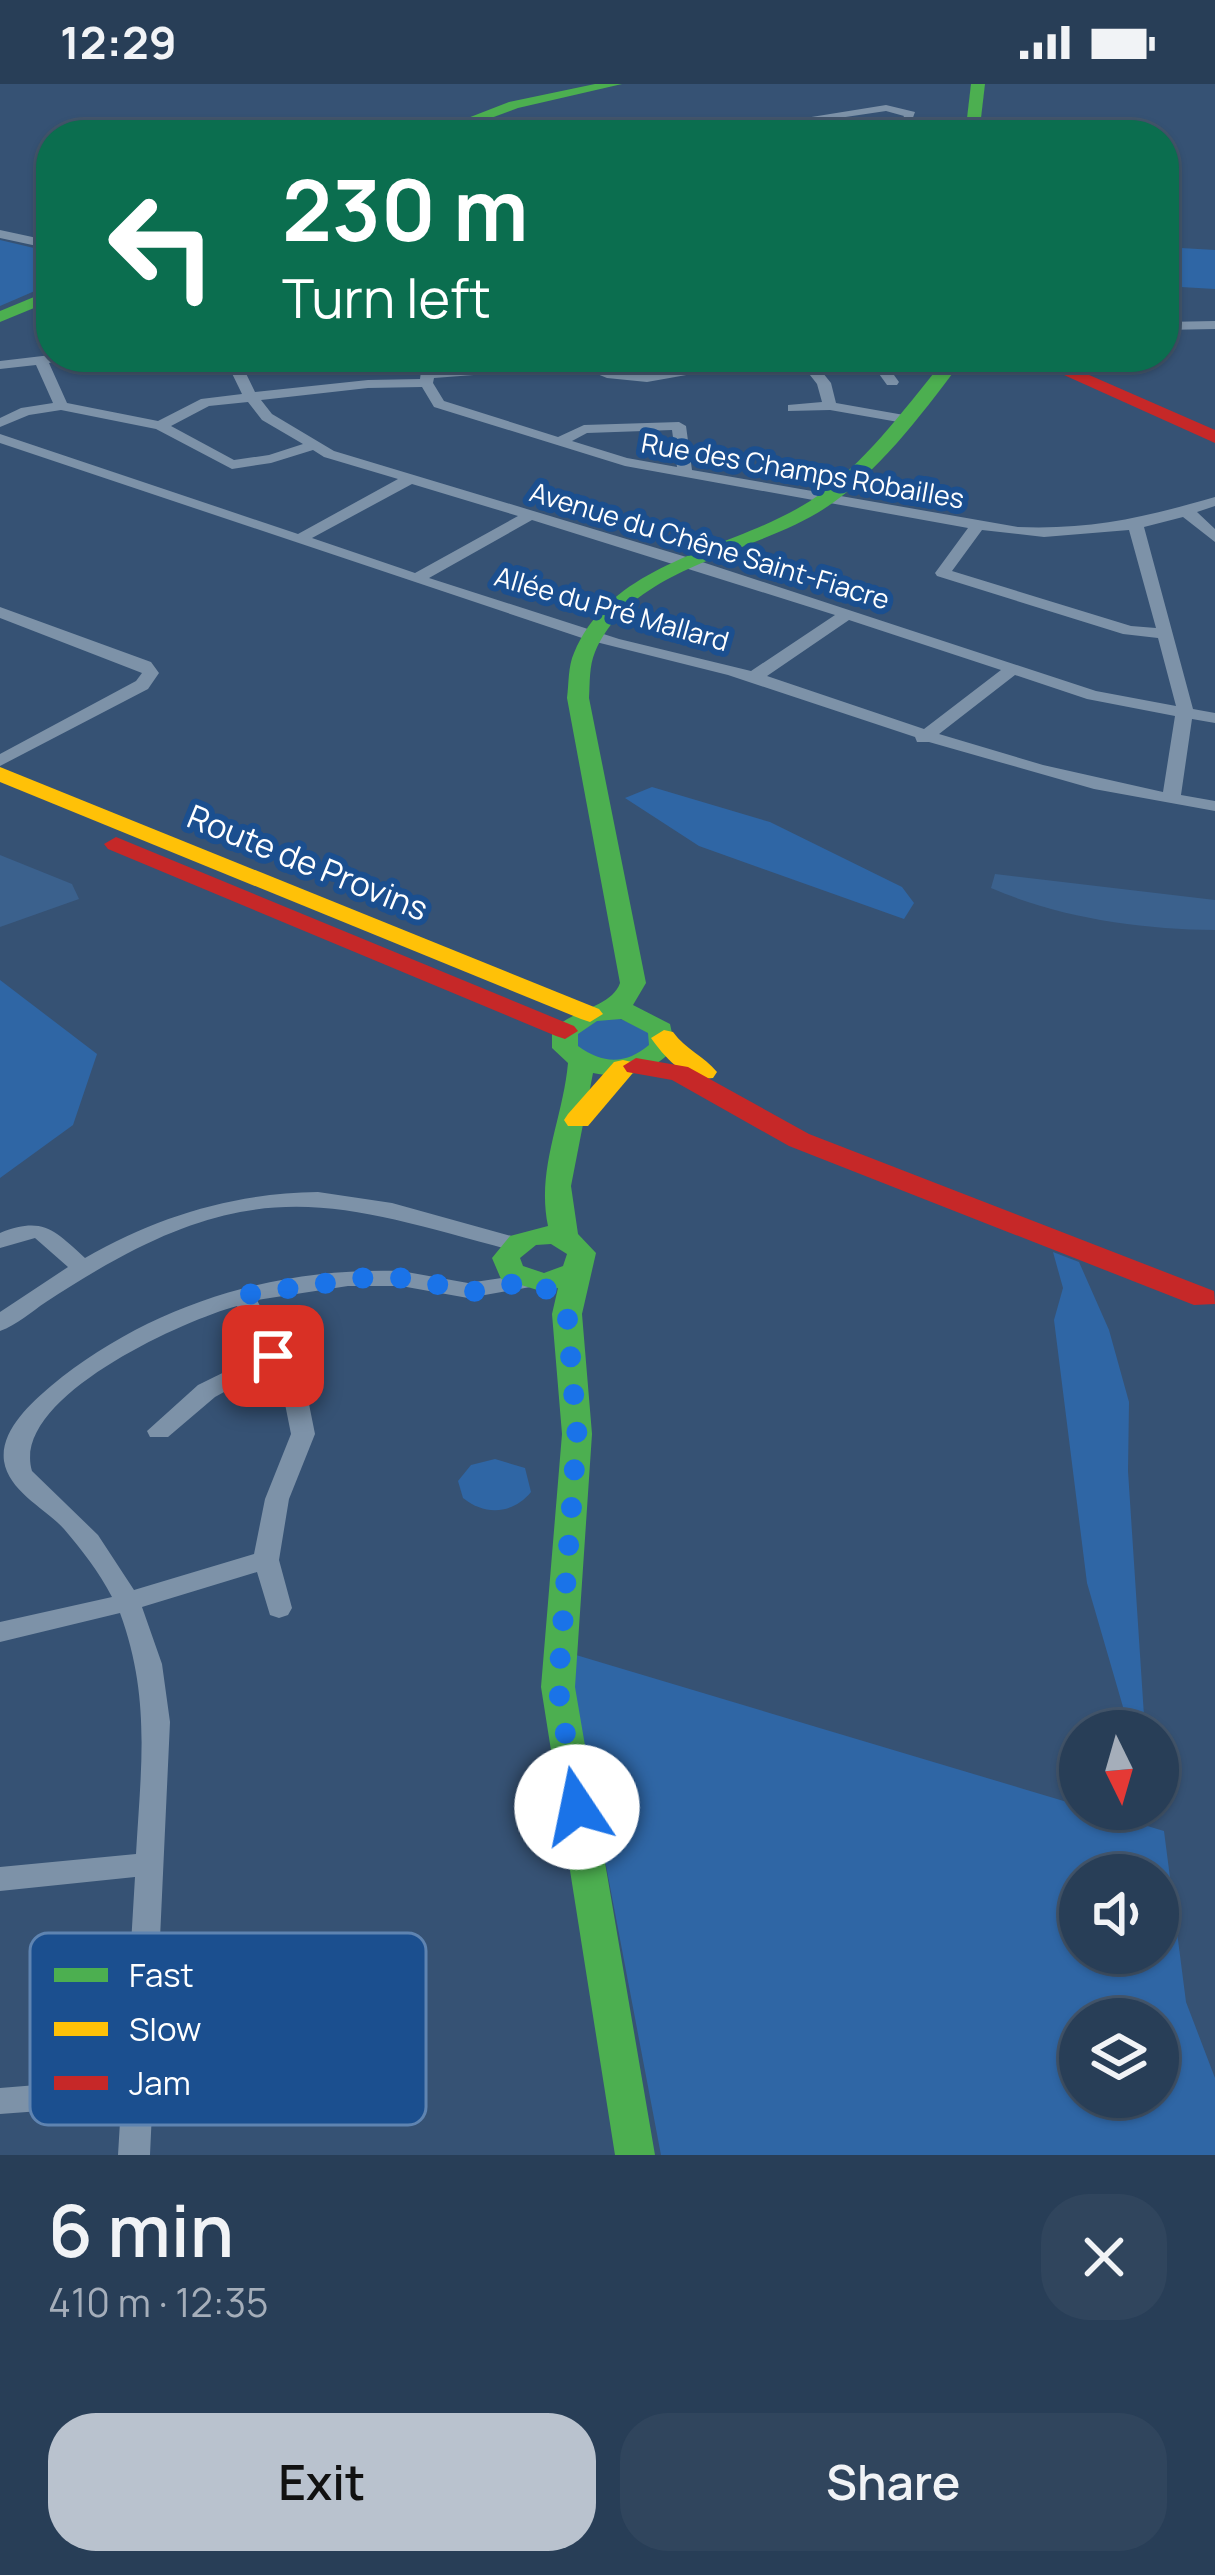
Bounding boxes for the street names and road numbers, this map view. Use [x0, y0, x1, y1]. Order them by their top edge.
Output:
street label: Rue des Champs Robailles [639, 423, 967, 517]
street label: Avenue du Chêne Saint-Fiacre [526, 473, 894, 617]
street label: Allée du Pré Mallard [491, 557, 733, 659]
street label: Route de Provins [181, 793, 435, 931]

